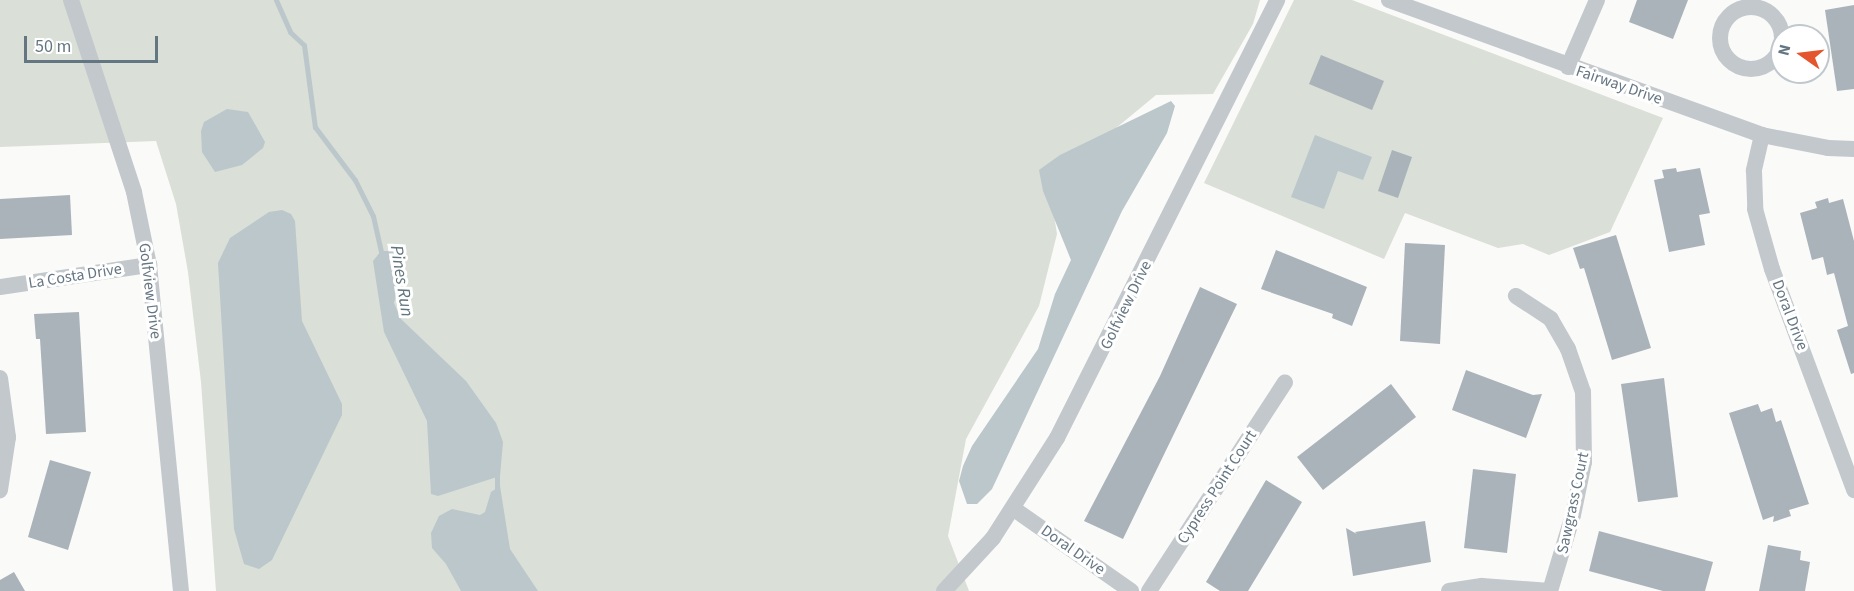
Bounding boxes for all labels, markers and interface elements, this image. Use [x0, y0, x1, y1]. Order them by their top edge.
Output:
scale bar [27, 24, 160, 62]
north arrow [1770, 24, 1830, 84]
text: 50 m [35, 34, 71, 59]
text: N [1773, 42, 1796, 58]
street label: Fairway Drive [1573, 61, 1665, 109]
street label: Golfview Drive [135, 242, 165, 340]
water label: Pines Run [385, 244, 417, 318]
street label: Golfview Drive [1096, 258, 1156, 352]
street label: La Costa Drive [27, 259, 123, 293]
street label: Doral Drive [1768, 277, 1812, 353]
street label: Cypress Point Court [1173, 427, 1261, 547]
street label: Sawgrass Court [1553, 450, 1593, 556]
street label: Doral Drive [1037, 521, 1109, 579]

